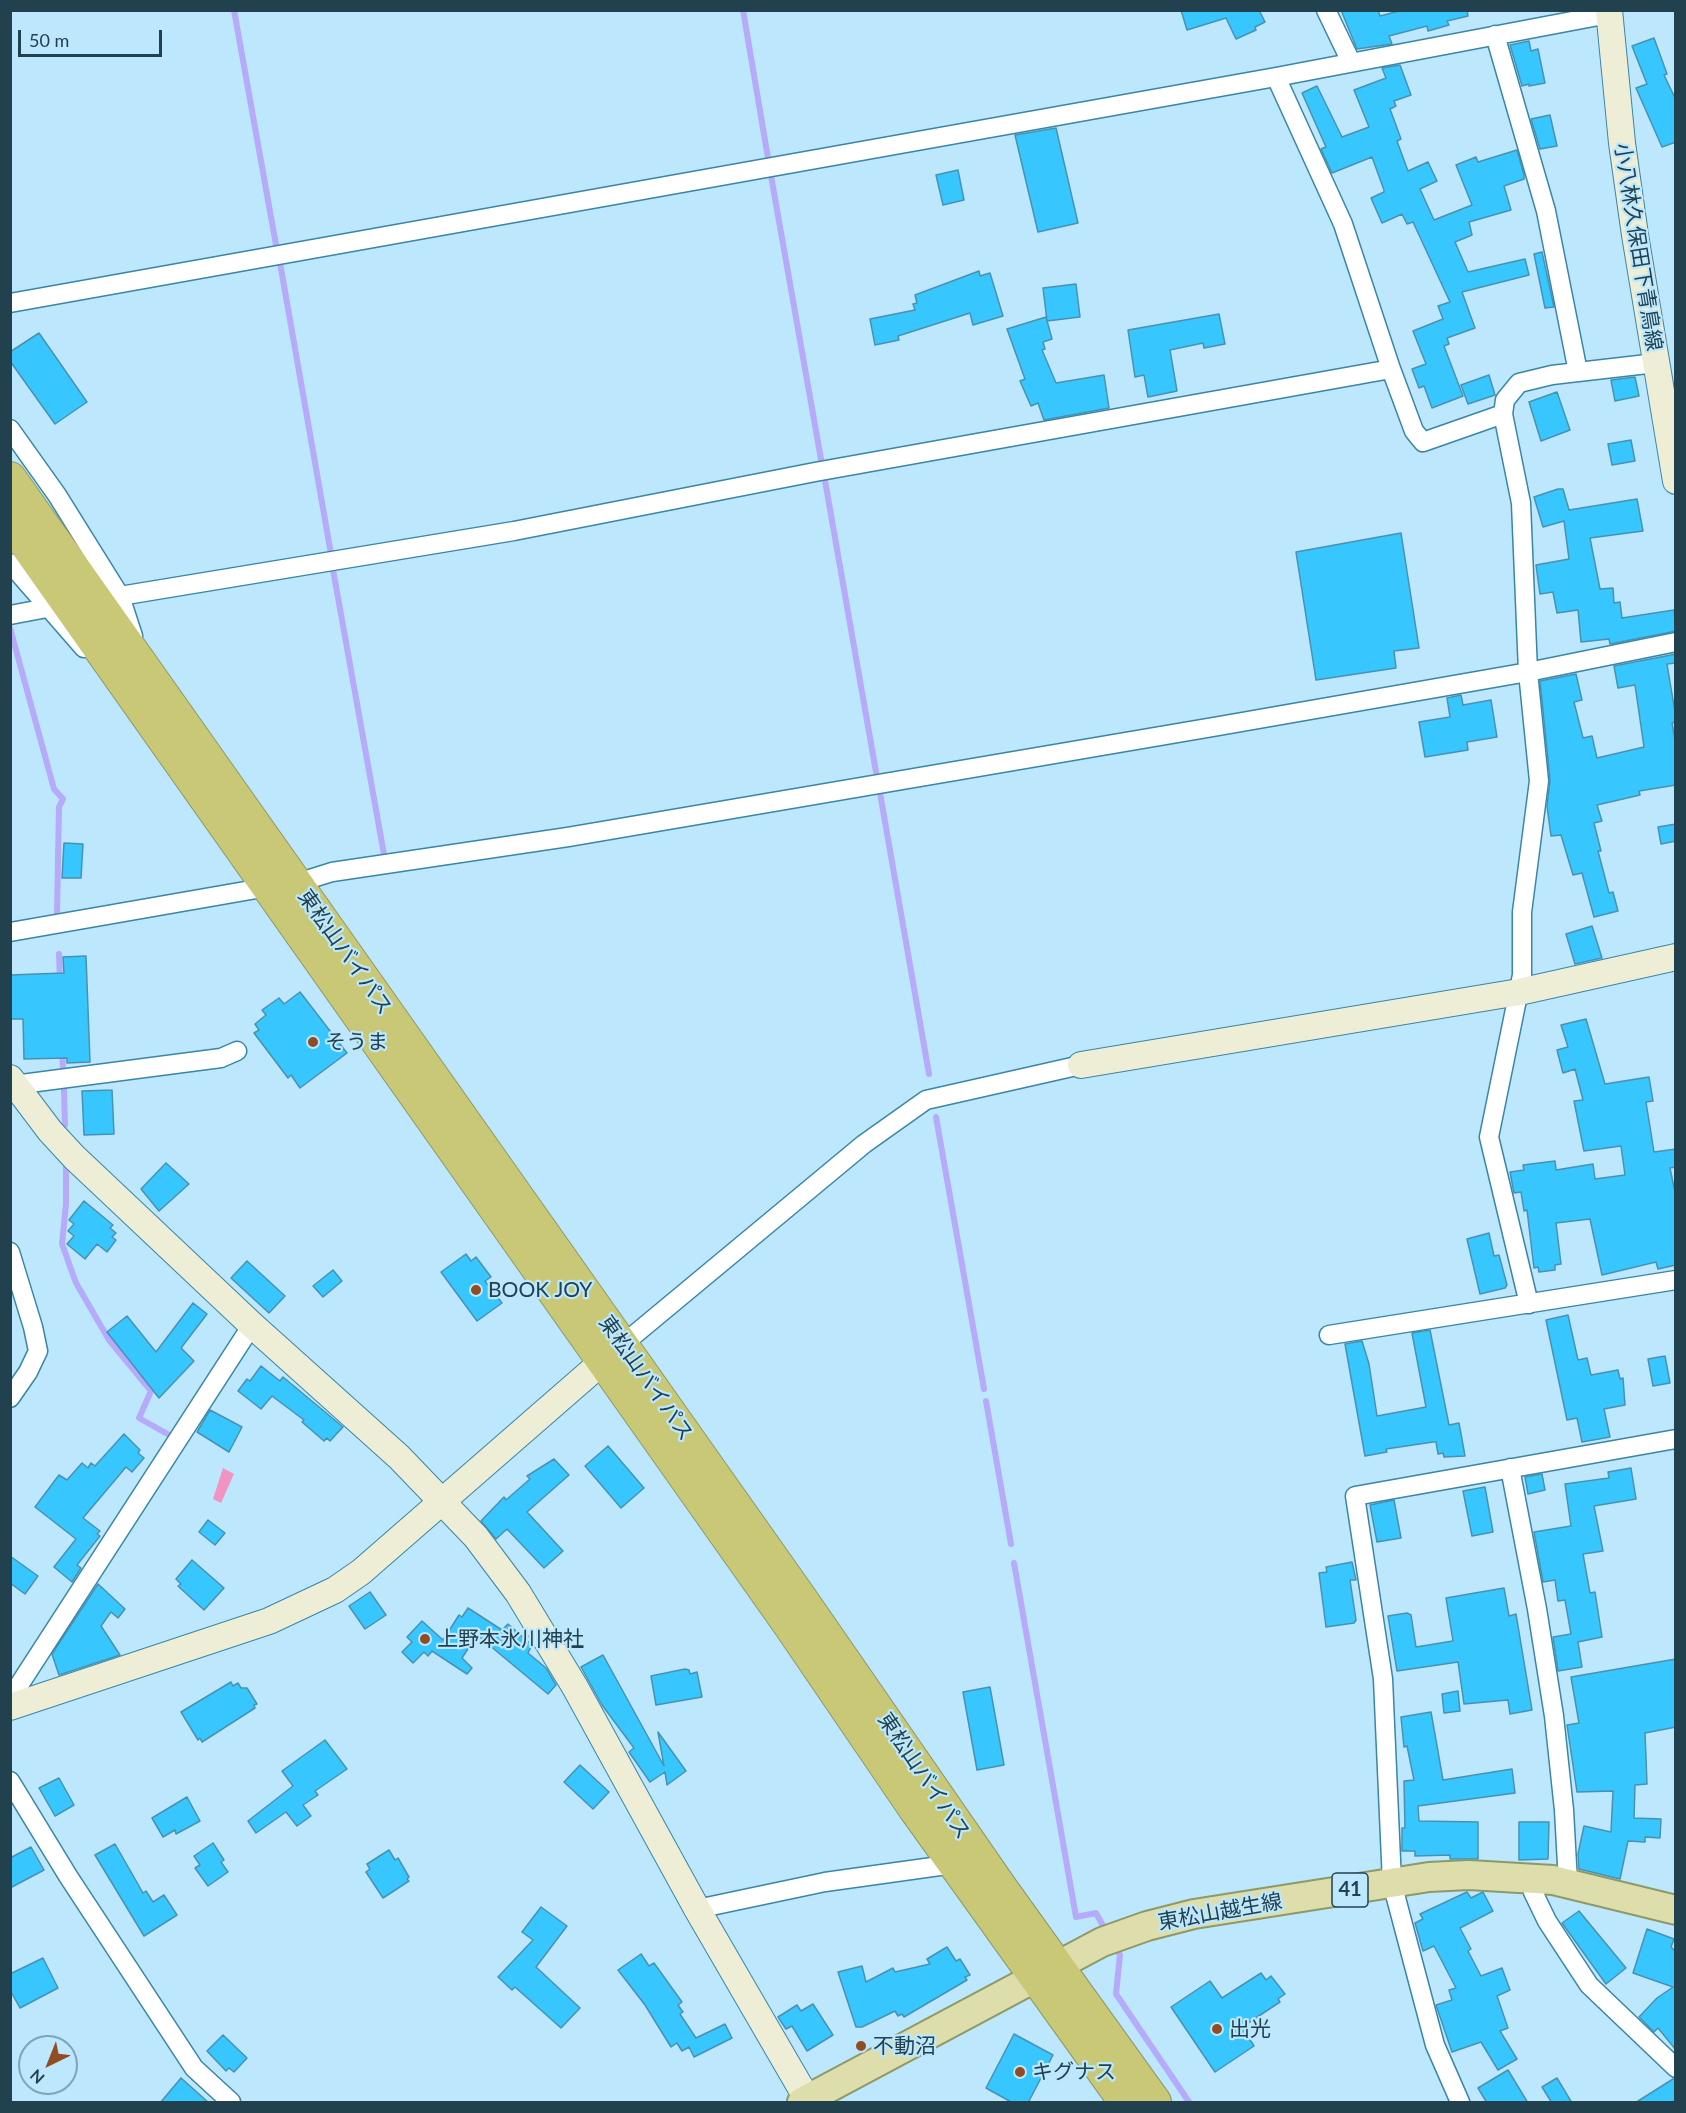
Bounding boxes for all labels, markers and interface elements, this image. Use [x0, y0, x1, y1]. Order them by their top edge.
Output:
scale bar [21, 18, 165, 56]
text: 50 m [29, 29, 69, 51]
street label: 小八林久保田下青鳥線 [1609, 141, 1667, 353]
street label: 東松山バイパス [293, 885, 397, 1019]
place label: そうま [325, 1029, 388, 1055]
marker: そうま [306, 1035, 320, 1049]
place label: BOOK JOY [488, 1277, 592, 1303]
marker: BOOK JOY [469, 1283, 483, 1297]
street label: 東松山バイパス [594, 1311, 698, 1445]
place label: 上野本氷川神社 [437, 1626, 584, 1652]
marker: 上野本氷川神社 [418, 1632, 432, 1646]
street label: 東松山バイパス [872, 1708, 976, 1844]
road number: 41 [1332, 1873, 1368, 1907]
street label: 東松山越生線 [1156, 1889, 1284, 1935]
place label: 出光 [1229, 2016, 1271, 2042]
marker: 出光 [1210, 2022, 1224, 2036]
place label: 不動沼 [873, 2033, 936, 2059]
north arrow [18, 2035, 78, 2095]
marker: 不動沼 [854, 2039, 868, 2053]
place label: キグナス [1032, 2059, 1116, 2085]
marker: キグナス [1013, 2065, 1027, 2079]
text: N [26, 2066, 48, 2088]

